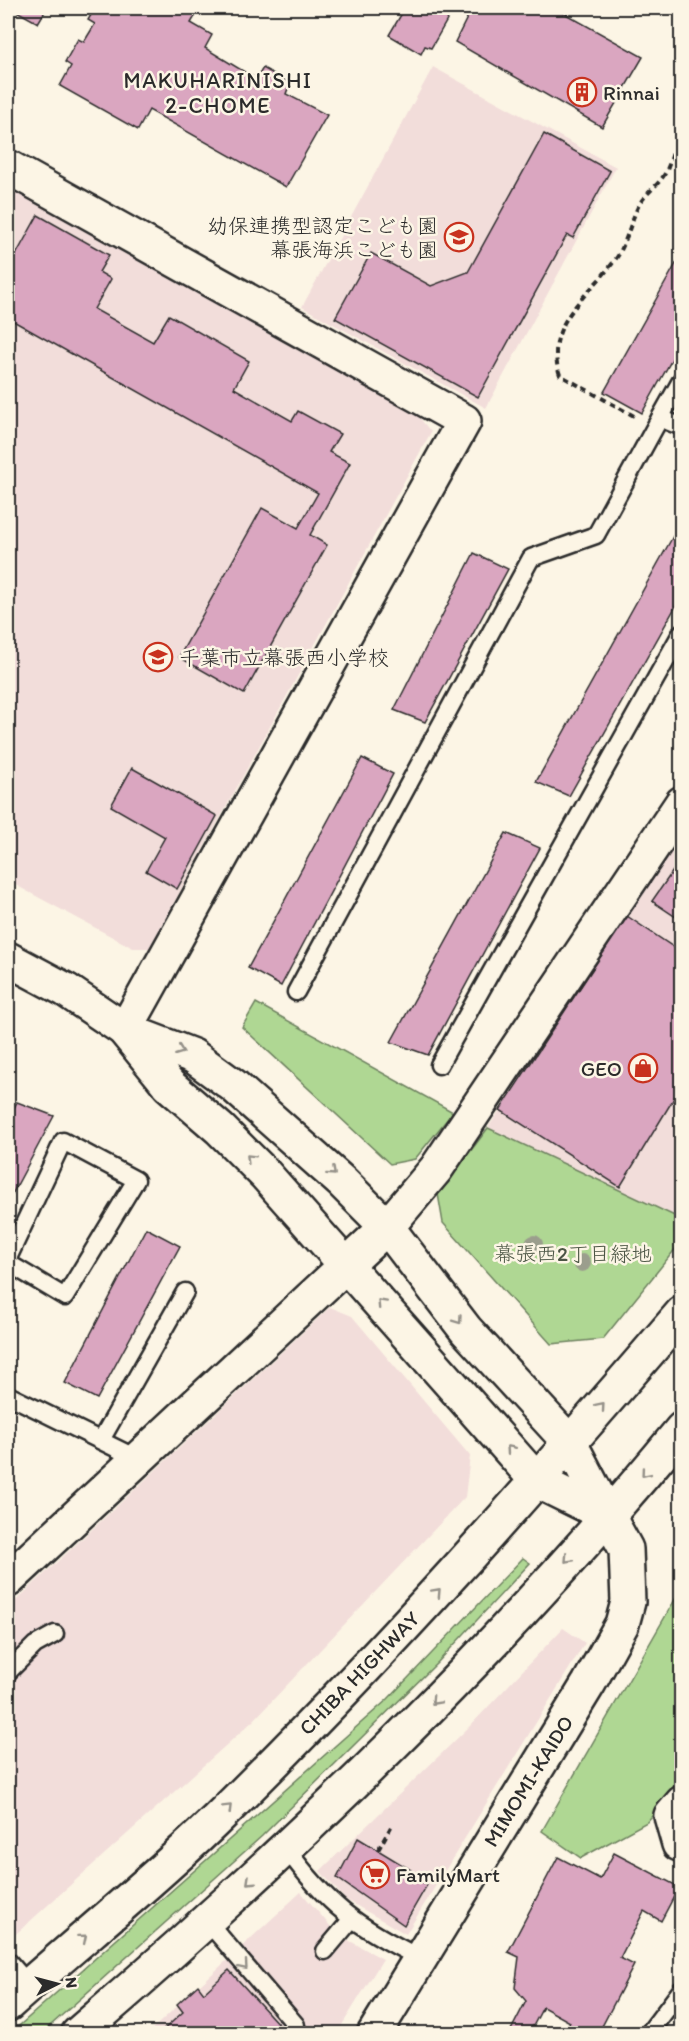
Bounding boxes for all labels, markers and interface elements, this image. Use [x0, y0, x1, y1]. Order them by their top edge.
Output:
district label: MAKUHARINISHI 2-CHOME [123, 67, 313, 119]
building icon: Rinnai [566, 76, 598, 108]
place label: Rinnai [603, 80, 660, 105]
place label: 幼保連携型認定こども園 幕張海浜こども園 [207, 213, 438, 262]
school or university icon: 幼保連携型認定こども園 幕張海浜こども園 [443, 221, 475, 253]
school or university icon: 千葉市立幕張西小学校 [142, 641, 174, 673]
place label: 千葉市立幕張西小学校 [179, 645, 389, 670]
one-way arrow [174, 1044, 185, 1057]
shop icon: GEO [627, 1052, 659, 1084]
place label: GEO [581, 1056, 622, 1081]
one-way arrow [246, 1155, 257, 1166]
one-way arrow [325, 1165, 335, 1176]
park label: 幕張西2丁目緑地 [494, 1241, 652, 1266]
one-way arrow [377, 1299, 388, 1310]
one-way arrow [451, 1313, 462, 1324]
one-way arrow [594, 1402, 605, 1413]
one-way arrow [506, 1445, 517, 1456]
one-way arrow [641, 1466, 652, 1477]
one-way arrow [564, 1552, 575, 1563]
one-way arrow [430, 1589, 441, 1599]
street label: CHIBA HIGHWAY [294, 1606, 424, 1740]
one-way arrow [431, 1695, 442, 1705]
street label: MIMOMI-KAIDO [478, 1711, 578, 1851]
one-way arrow [221, 1804, 232, 1815]
supermarket icon: FamilyMart [359, 1858, 391, 1890]
place label: FamilyMart [396, 1862, 500, 1887]
one-way arrow [246, 1874, 257, 1885]
one-way arrow [76, 1934, 87, 1945]
north arrow [27, 1954, 87, 2014]
one-way arrow [237, 1959, 248, 1970]
text: N [61, 1976, 81, 1989]

